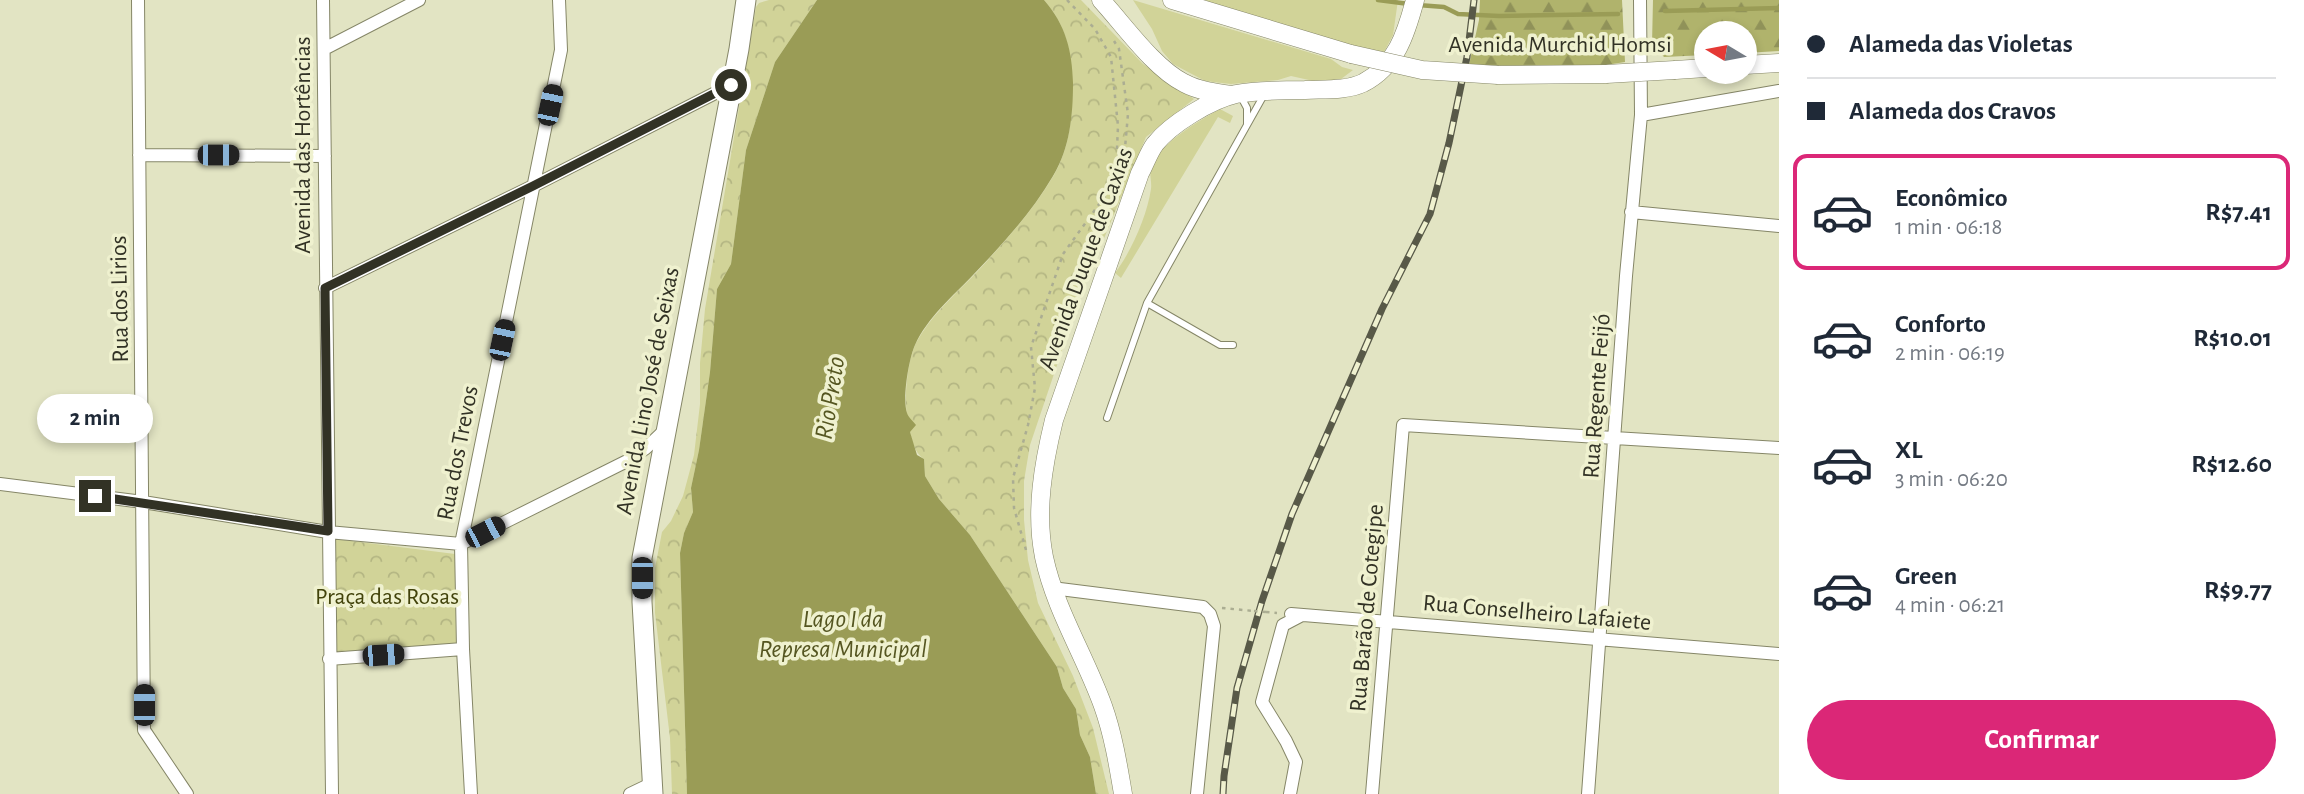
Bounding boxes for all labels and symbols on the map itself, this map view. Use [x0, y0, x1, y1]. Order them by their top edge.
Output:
north arrow [1694, 21, 1757, 84]
street label: Avenida Murchid Homsi [1448, 33, 1672, 57]
street label: Avenida das Hortências [291, 36, 315, 254]
route start [715, 69, 747, 101]
car [536, 82, 565, 128]
car [198, 145, 240, 166]
street label: Avenida Duque de Caxias [1035, 145, 1137, 373]
street label: Rua dos Lirios [107, 235, 133, 363]
street label: Avenida Lino José de Seixas [612, 265, 684, 517]
street label: Rua Regente Feijó [1579, 313, 1615, 479]
car [488, 317, 517, 363]
water label: Rio Preto [811, 355, 849, 441]
street label: Rua dos Trevos [433, 384, 483, 522]
callout: 2 min [37, 394, 153, 444]
route end [79, 480, 111, 512]
street label: Rua Barão de Cotegipe [1346, 503, 1388, 713]
car [462, 513, 509, 551]
car [632, 557, 653, 599]
park label: Praça das Rosas [315, 585, 459, 609]
street label: Rua Conselheiro Lafaiete [1422, 591, 1652, 635]
water label: Lago I da Represa Municipal [759, 606, 927, 662]
car [362, 643, 405, 667]
car [134, 684, 155, 726]

